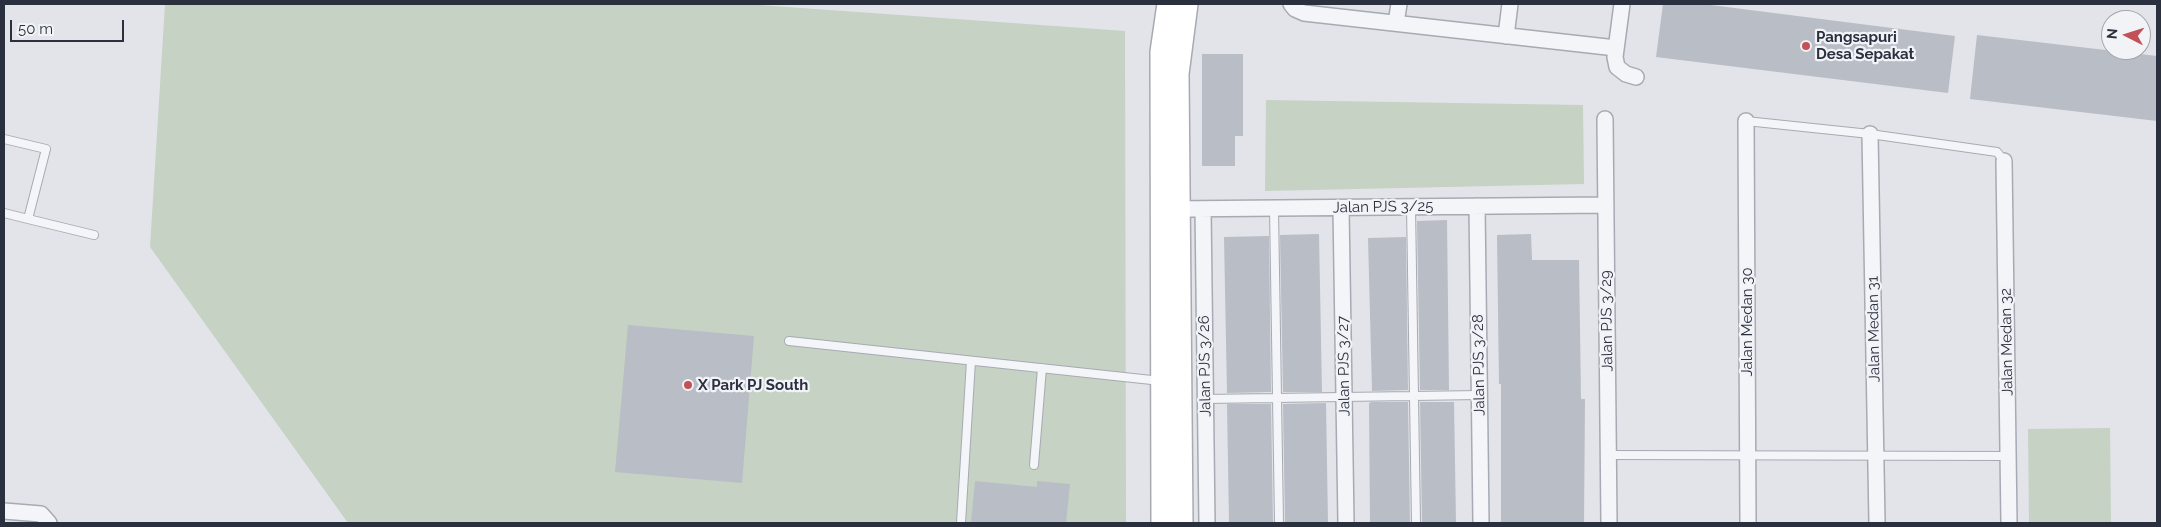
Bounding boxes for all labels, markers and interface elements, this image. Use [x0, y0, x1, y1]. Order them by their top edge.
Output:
scale bar [12, 10, 126, 42]
north arrow [2101, 10, 2151, 60]
text: 50 m [18, 20, 53, 38]
place label: Pangsapuri Desa Sepakat [1816, 28, 1914, 63]
text: N [2104, 28, 2120, 40]
marker: Pangsapuri Desa Sepakat [1800, 40, 1812, 52]
street label: Jalan PJS 3/25 [1332, 197, 1434, 217]
street label: Jalan Medan 30 [1738, 267, 1756, 377]
street label: Jalan PJS 3/29 [1597, 270, 1617, 372]
street label: Jalan Medan 31 [1864, 276, 1884, 382]
street label: Jalan Medan 32 [1997, 288, 2017, 396]
street label: Jalan PJS 3/28 [1469, 314, 1489, 416]
street label: Jalan PJS 3/26 [1195, 315, 1215, 417]
street label: Jalan PJS 3/27 [1334, 316, 1354, 416]
place label: X Park PJ South [698, 376, 808, 394]
marker: X Park PJ South [682, 379, 694, 391]

